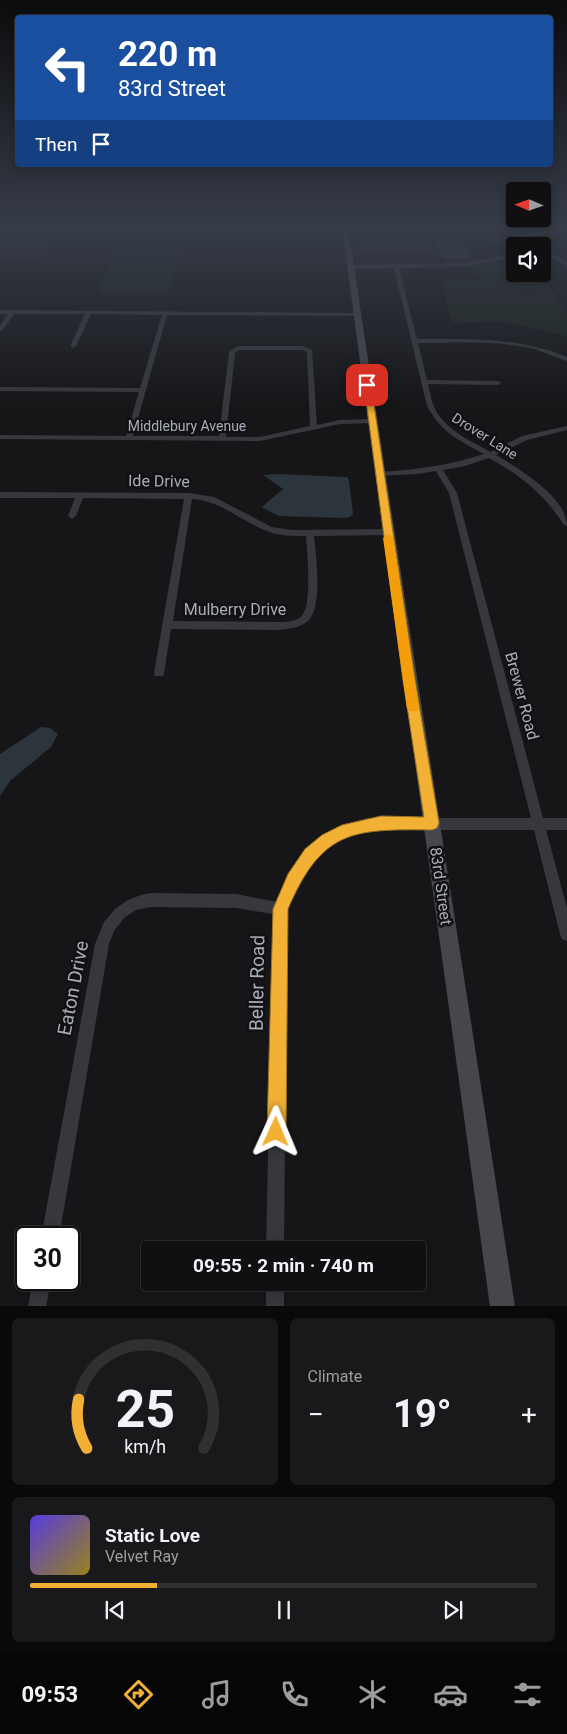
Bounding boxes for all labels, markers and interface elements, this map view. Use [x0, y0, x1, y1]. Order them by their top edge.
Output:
text: 220 m [118, 34, 217, 75]
icon: left [35, 35, 100, 100]
text: 83rd Street [118, 76, 226, 101]
icon: arrive [87, 130, 115, 158]
text: Then [35, 133, 77, 156]
north arrow [506, 182, 551, 228]
map controls [506, 182, 551, 282]
button: sound [506, 237, 551, 282]
pin [346, 364, 388, 406]
icon: arrive [353, 371, 381, 399]
street label: Drover Lane [449, 410, 521, 462]
street label: Middlebury Avenue [128, 418, 246, 434]
street label: Ide Drive [128, 471, 190, 491]
street label: Mulberry Drive [184, 600, 286, 619]
street label: Brewer Road [501, 650, 543, 742]
street label: 83rd Street [426, 846, 456, 926]
street label: Beller Road [245, 935, 269, 1031]
street label: Eaton Drive [53, 939, 93, 1037]
position arrow [249, 1105, 301, 1157]
speed limit sign: 30 [15, 1226, 80, 1291]
text: 09:55 · 2 min · 740 m [193, 1254, 374, 1277]
text: Climate [308, 1367, 362, 1386]
text: 25 [115, 1379, 175, 1440]
text: 19° [393, 1392, 452, 1436]
text: − [308, 1398, 324, 1431]
text: + [521, 1398, 537, 1431]
text: km/h [124, 1436, 166, 1457]
text: Static Love [105, 1524, 200, 1547]
text: Velvet Ray [105, 1547, 179, 1566]
icon: previous [101, 1596, 129, 1624]
icon: pause [270, 1596, 298, 1624]
icon: next [439, 1596, 467, 1624]
icon: directions [121, 1677, 156, 1712]
icon: music [199, 1677, 234, 1712]
icon: phone [277, 1677, 312, 1712]
icon: climate [355, 1677, 390, 1712]
icon: car [433, 1677, 468, 1712]
icon: filters [510, 1677, 545, 1712]
text: 09:53 [21, 1682, 78, 1707]

